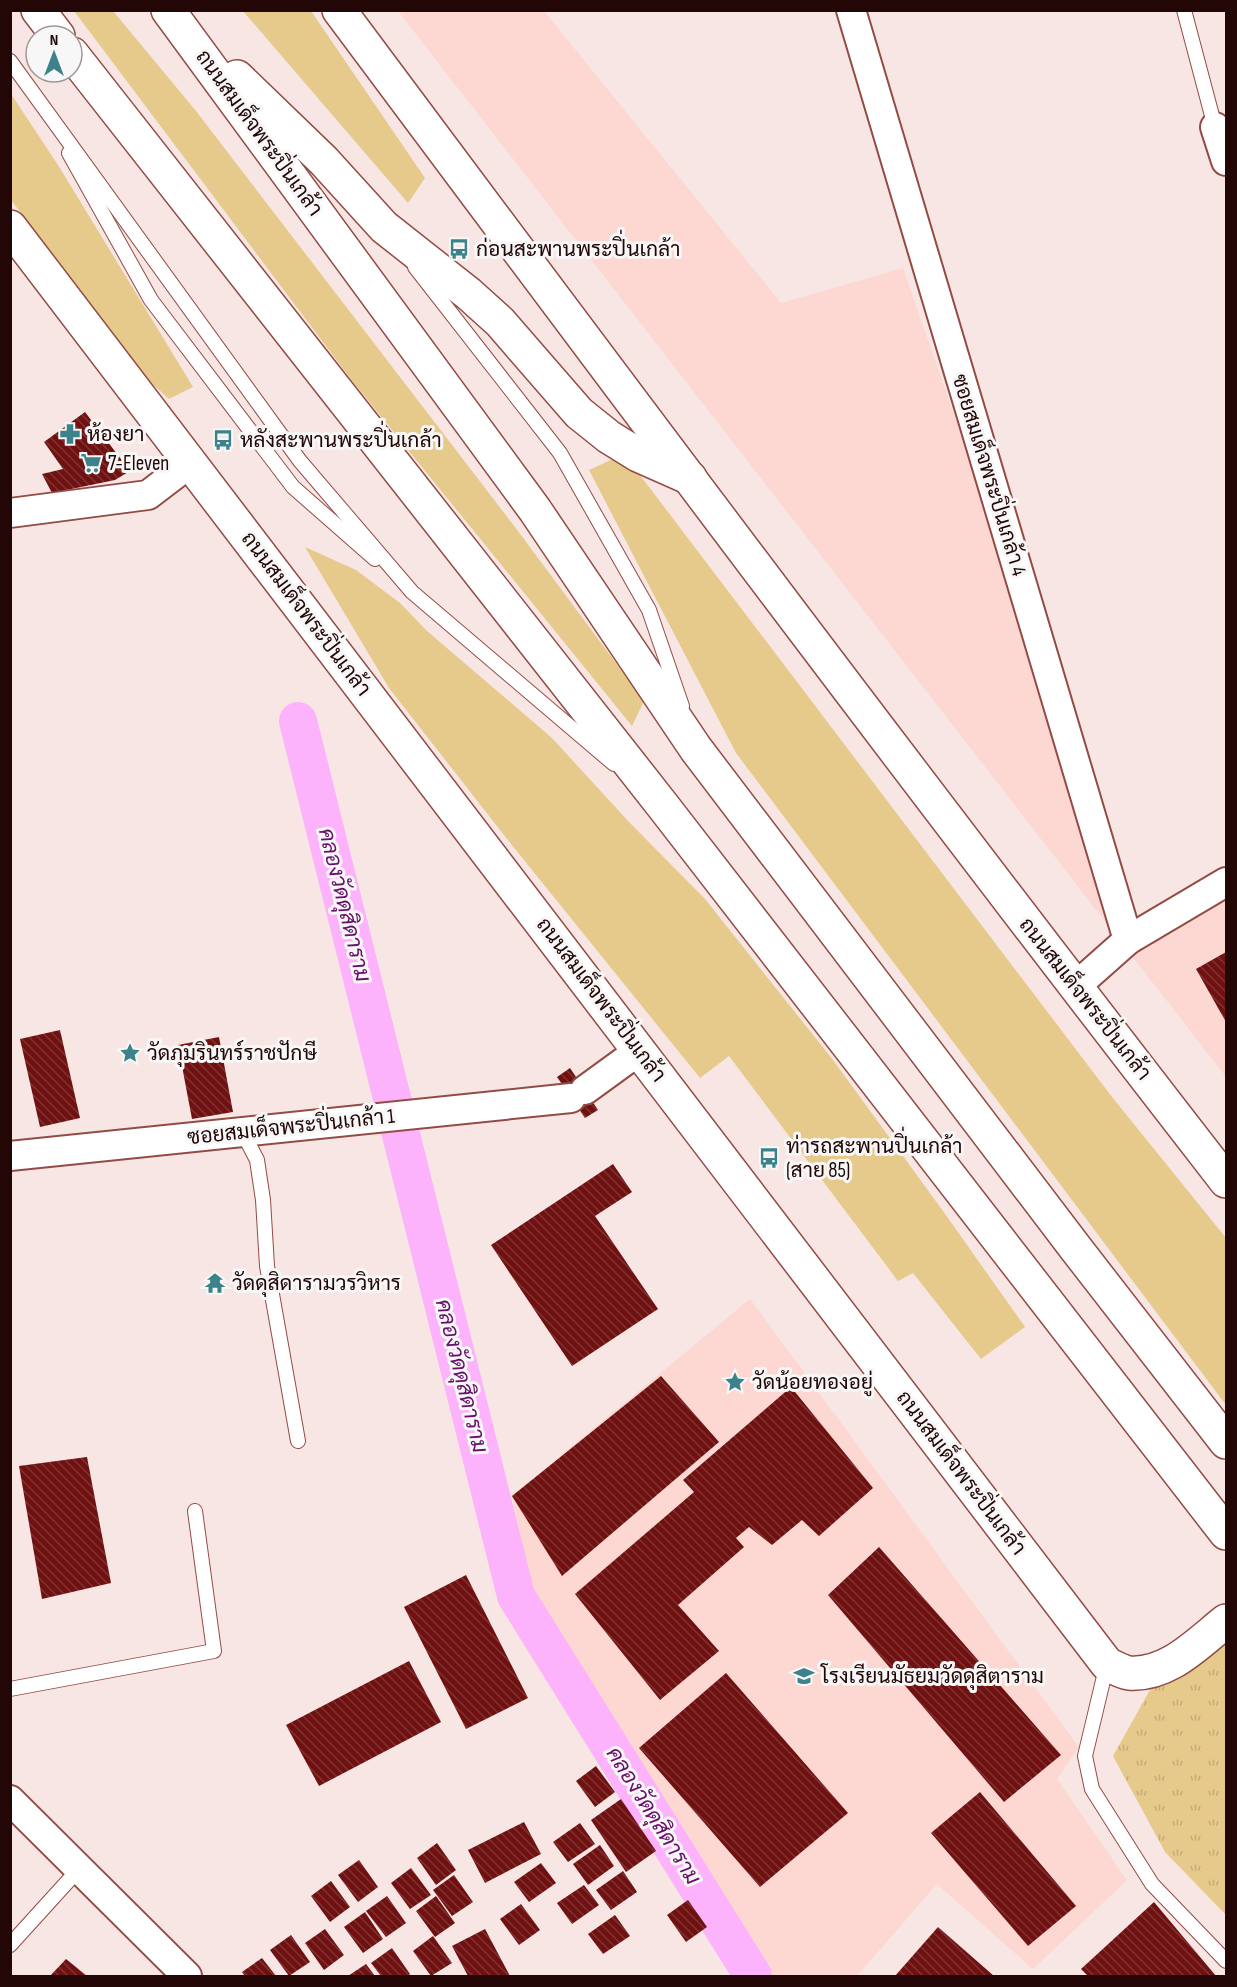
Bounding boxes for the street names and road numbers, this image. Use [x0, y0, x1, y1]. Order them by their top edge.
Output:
street label: ถนนสมเด็จพระปิ่นเกล้า [190, 41, 333, 221]
street label: ซอยสมเด็จพระปิ่นเกล้า 4 [946, 369, 1038, 579]
street label: ถนนสมเด็จพระปิ่นเกล้า [236, 523, 382, 701]
street label: ถนนสมเด็จพระปิ่นเกล้า [1014, 908, 1162, 1085]
street label: ถนนสมเด็จพระปิ่นเกล้า [531, 909, 677, 1087]
street label: ซอยสมเด็จพระปิ่นเกล้า 1 [185, 1097, 397, 1150]
street label: ถนนสมเด็จพระปิ่นเกล้า [891, 1382, 1037, 1560]

